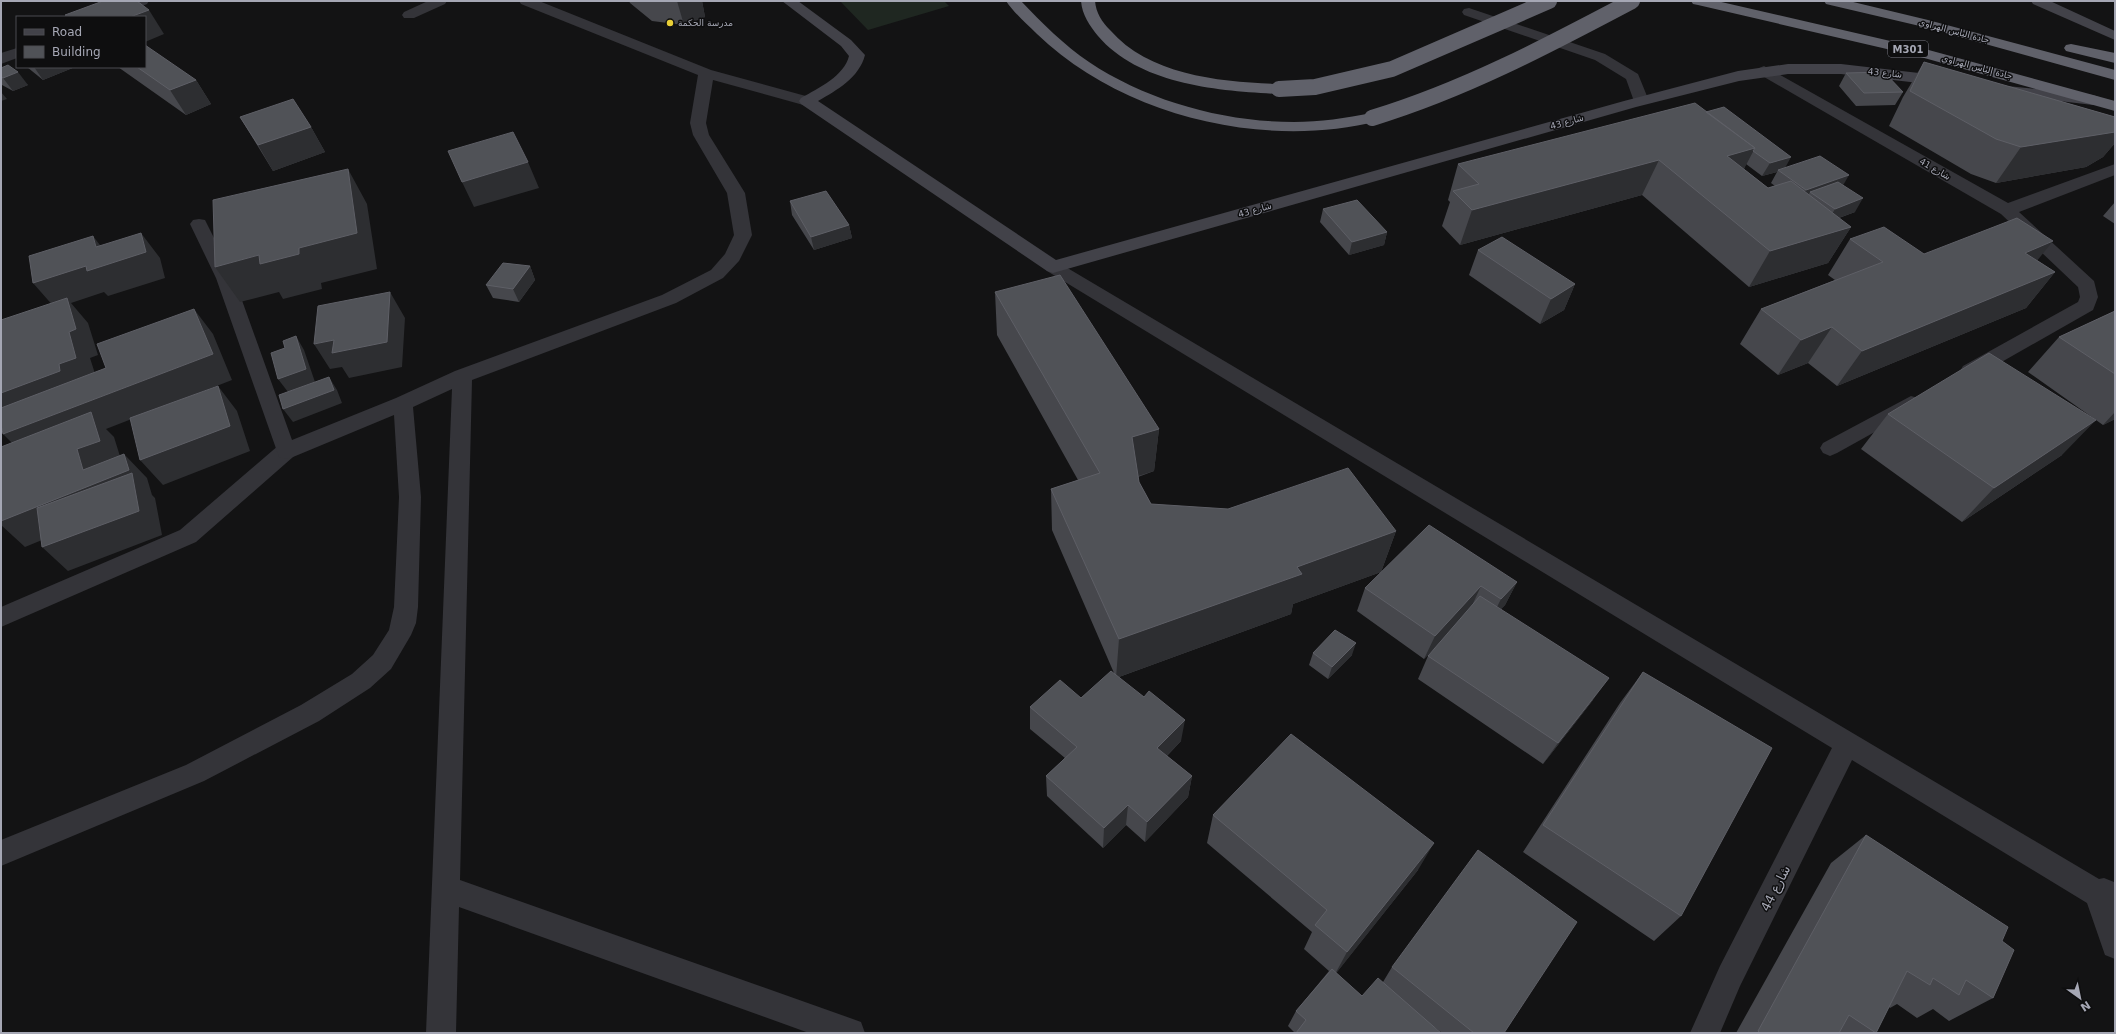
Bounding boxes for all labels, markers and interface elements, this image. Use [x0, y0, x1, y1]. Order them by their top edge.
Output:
legend [16, 16, 146, 68]
street label: جادة الياس الهراوي [1918, 17, 1990, 45]
marker: مدرسة الحكمة [665, 18, 675, 28]
place label: مدرسة الحكمة [678, 18, 733, 28]
text: Road [52, 25, 82, 39]
road number: M301 [1888, 41, 1928, 57]
text: Building [52, 45, 101, 59]
street label: جادة إلياس الهراوي [1940, 53, 2013, 82]
street label: شارع 43 [1867, 66, 1903, 80]
street label: شارع 43 [1549, 112, 1585, 132]
street label: شارع 41 [1918, 156, 1952, 182]
street label: شارع 43 [1237, 200, 1273, 220]
street label: شارع 44 [1758, 863, 1794, 914]
north arrow [2060, 978, 2100, 1018]
text: N [2078, 998, 2093, 1014]

